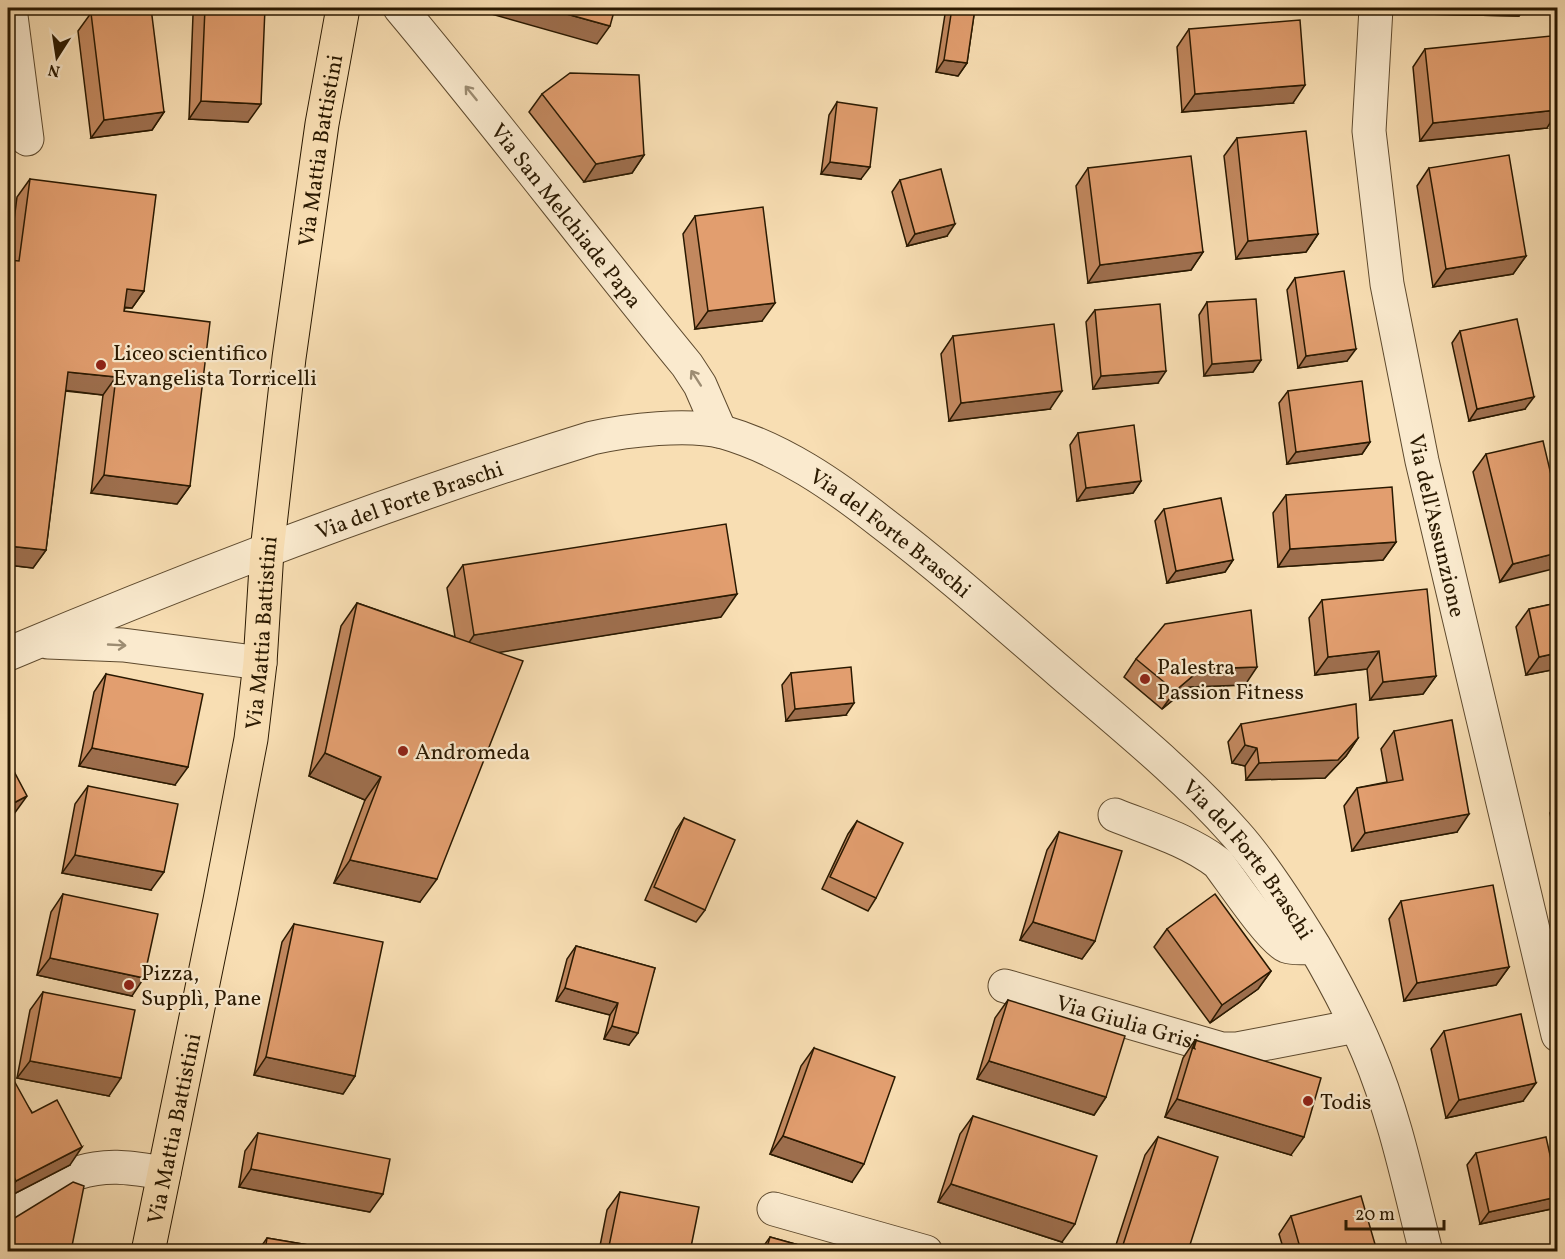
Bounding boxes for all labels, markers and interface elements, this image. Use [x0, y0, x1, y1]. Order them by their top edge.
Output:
north arrow [27, 27, 87, 87]
street label: Via Mattia Battistini [292, 52, 352, 249]
text: N [46, 58, 62, 82]
one-way arrow [465, 85, 478, 101]
street label: Via San Melchiade Papa [482, 118, 648, 316]
place label: Liceo scientifico Evangelista Torricelli [113, 339, 317, 395]
marker: Liceo scientifico Evangelista Torricelli [94, 358, 108, 372]
one-way arrow [689, 370, 702, 387]
street label: Via dell'Assunzione [1399, 432, 1471, 621]
street label: Via del Forte Braschi [312, 454, 508, 549]
street label: Via del Forte Braschi [803, 462, 977, 606]
street label: Via Mattia Battistini [239, 535, 287, 732]
one-way arrow [106, 640, 126, 651]
place label: Palestra Passion Fitness [1157, 653, 1304, 709]
marker: Palestra Passion Fitness [1138, 672, 1152, 686]
place label: Andromeda [415, 738, 530, 769]
marker: Andromeda [396, 744, 410, 758]
street label: Via del Forte Braschi [1174, 773, 1319, 946]
place label: Pizza, Supplì, Pane [141, 959, 261, 1015]
marker: Pizza, Supplì, Pane [122, 978, 136, 992]
street label: Via Giulia Grisi [1052, 989, 1202, 1060]
street label: Via Mattia Battistini [141, 1031, 210, 1227]
place label: Todis [1320, 1088, 1371, 1119]
marker: Todis [1301, 1094, 1315, 1108]
scale bar [1346, 1193, 1444, 1231]
text: 20 m [1355, 1203, 1395, 1228]

